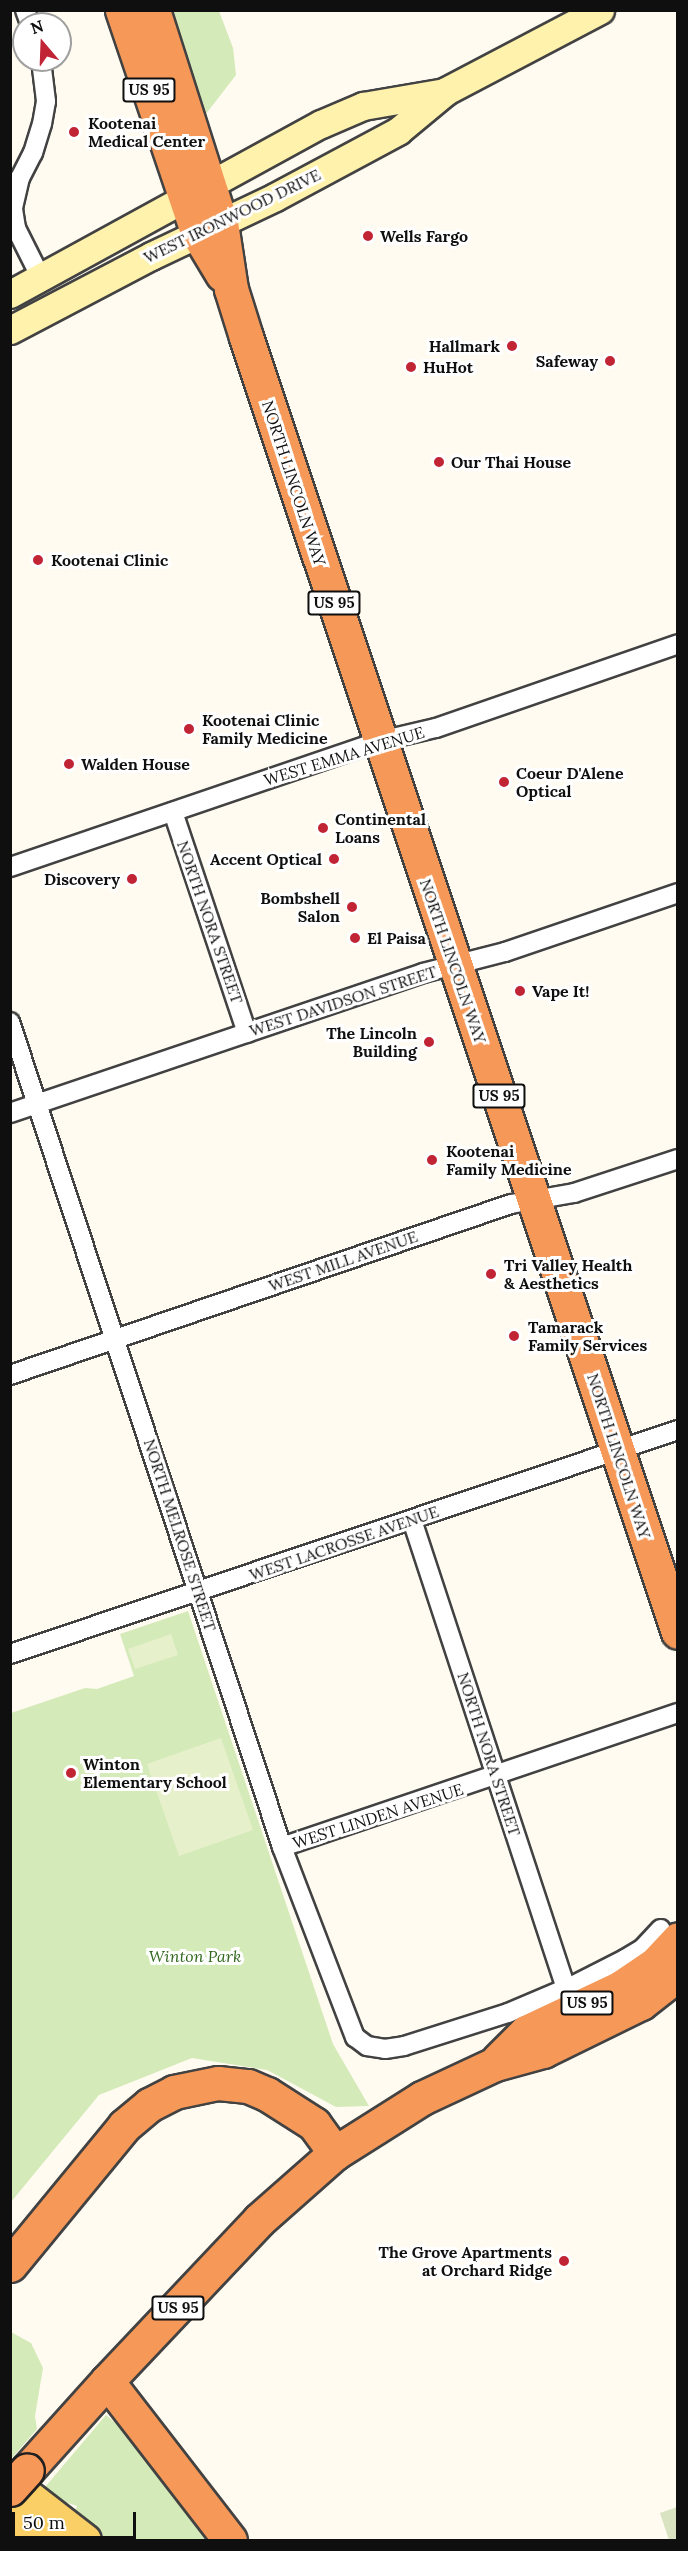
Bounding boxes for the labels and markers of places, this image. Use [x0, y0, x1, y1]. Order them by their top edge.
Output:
place label: Kootenai Medical Center [88, 113, 205, 151]
marker: Kootenai Medical Center [65, 123, 83, 141]
place label: Wells Fargo [380, 226, 468, 246]
marker: Wells Fargo [361, 229, 375, 243]
place label: Hallmark [429, 336, 500, 356]
marker: Hallmark [505, 339, 519, 353]
place label: Safeway [536, 351, 598, 371]
marker: Safeway [603, 354, 617, 368]
place label: HuHot [423, 357, 473, 377]
marker: HuHot [404, 360, 418, 374]
place label: Our Thai House [451, 452, 571, 472]
marker: Our Thai House [432, 455, 446, 469]
place label: Kootenai Clinic [51, 550, 168, 570]
marker: Kootenai Clinic [29, 551, 47, 569]
place label: Kootenai Clinic Family Medicine [202, 710, 328, 748]
marker: Kootenai Clinic Family Medicine [180, 720, 198, 738]
place label: Walden House [81, 754, 190, 774]
marker: Walden House [62, 757, 76, 771]
place label: Coeur D'Alene Optical [516, 763, 624, 801]
marker: Coeur D'Alene Optical [497, 775, 511, 789]
place label: Continental Loans [335, 809, 426, 847]
marker: Continental Loans [316, 821, 330, 835]
place label: Accent Optical [210, 849, 322, 869]
marker: Accent Optical [327, 852, 341, 866]
place label: Discovery [44, 869, 120, 889]
marker: Discovery [125, 872, 139, 886]
place label: Bombshell Salon [260, 888, 340, 926]
marker: Bombshell Salon [345, 900, 359, 914]
place label: El Paisa [367, 928, 426, 948]
marker: El Paisa [348, 931, 362, 945]
place label: Vape It! [532, 981, 589, 1001]
marker: Vape It! [513, 984, 527, 998]
place label: The Lincoln Building [326, 1023, 417, 1061]
marker: The Lincoln Building [422, 1035, 436, 1049]
place label: Kootenai Family Medicine [446, 1141, 572, 1179]
marker: Kootenai Family Medicine [423, 1151, 441, 1169]
place label: Tri Valley Health & Aesthetics [504, 1255, 632, 1293]
marker: Tri Valley Health & Aesthetics [482, 1265, 500, 1283]
place label: Tamarack Family Services [528, 1317, 647, 1355]
marker: Tamarack Family Services [505, 1327, 523, 1345]
place label: Winton Elementary School [83, 1754, 227, 1792]
marker: Winton Elementary School [64, 1766, 78, 1780]
place label: The Grove Apartments at Orchard Ridge [379, 2242, 552, 2280]
marker: The Grove Apartments at Orchard Ridge [557, 2254, 571, 2268]

